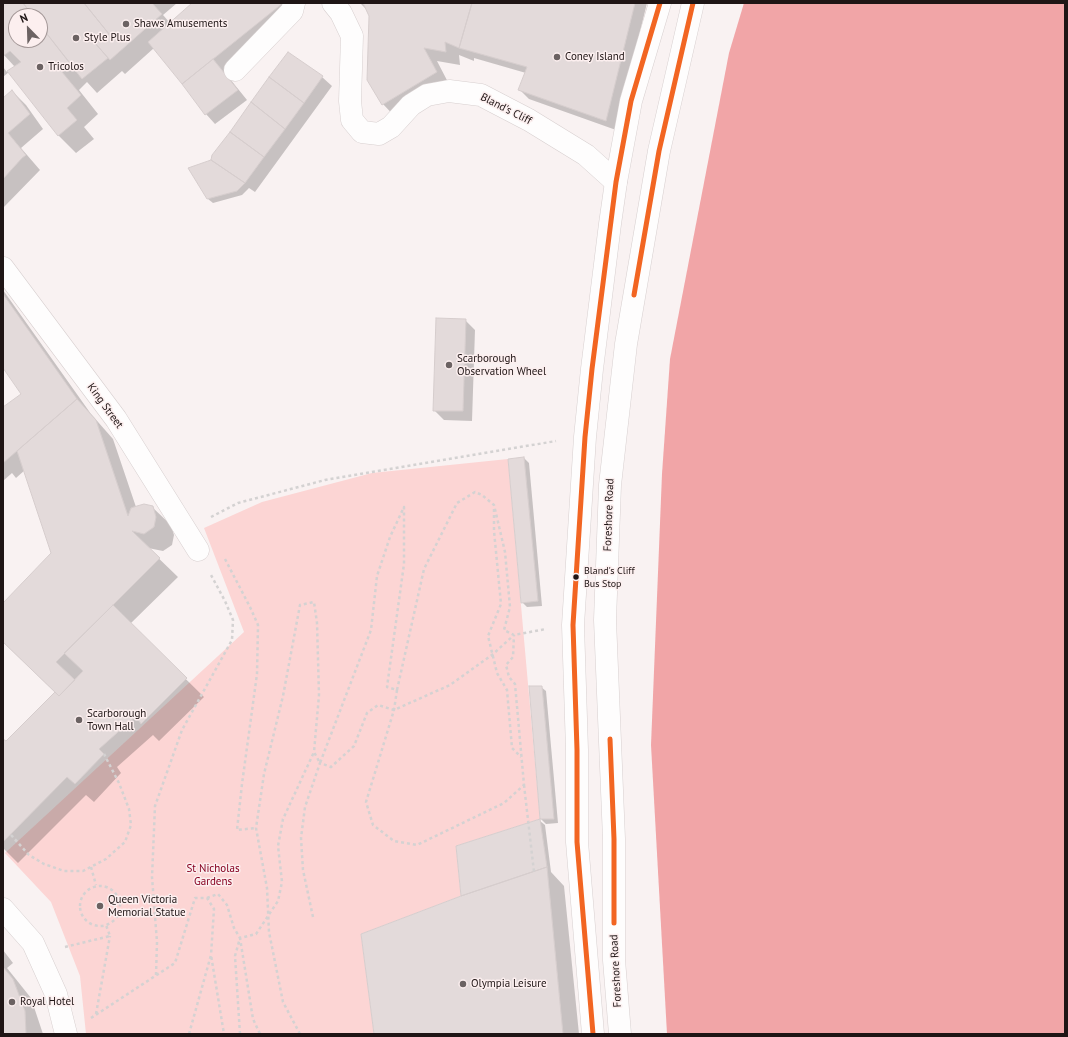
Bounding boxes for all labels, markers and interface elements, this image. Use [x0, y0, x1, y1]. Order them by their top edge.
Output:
north arrow [8, 8, 48, 48]
text: N [18, 10, 30, 26]
place label: Shaws Amusements [134, 17, 227, 31]
marker: Shaws Amusements [121, 19, 131, 29]
place label: Style Plus [84, 31, 130, 45]
marker: Style Plus [71, 33, 81, 43]
place label: Coney Island [565, 50, 625, 64]
marker: Coney Island [552, 52, 562, 62]
place label: Tricolos [48, 60, 84, 74]
marker: Tricolos [35, 62, 45, 72]
street label: Bland's Cliff [478, 90, 534, 128]
place label: Scarborough Observation Wheel [457, 352, 546, 378]
marker: Scarborough Observation Wheel [444, 360, 454, 370]
street label: King Street [84, 381, 126, 431]
street label: Foreshore Road [601, 478, 617, 552]
place label: Bland's Cliff Bus Stop [584, 565, 635, 588]
marker: Bland's Cliff Bus Stop [571, 572, 581, 582]
place label: Scarborough Town Hall [87, 707, 146, 733]
marker: Scarborough Town Hall [74, 715, 84, 725]
park label: St Nicholas Gardens [186, 862, 240, 888]
place label: Queen Victoria Memorial Statue [108, 893, 186, 919]
marker: Queen Victoria Memorial Statue [95, 901, 105, 911]
street label: Foreshore Road [607, 934, 625, 1008]
place label: Olympia Leisure [471, 977, 547, 991]
marker: Olympia Leisure [458, 979, 468, 989]
place label: Royal Hotel [20, 995, 74, 1009]
marker: Royal Hotel [7, 997, 17, 1007]

